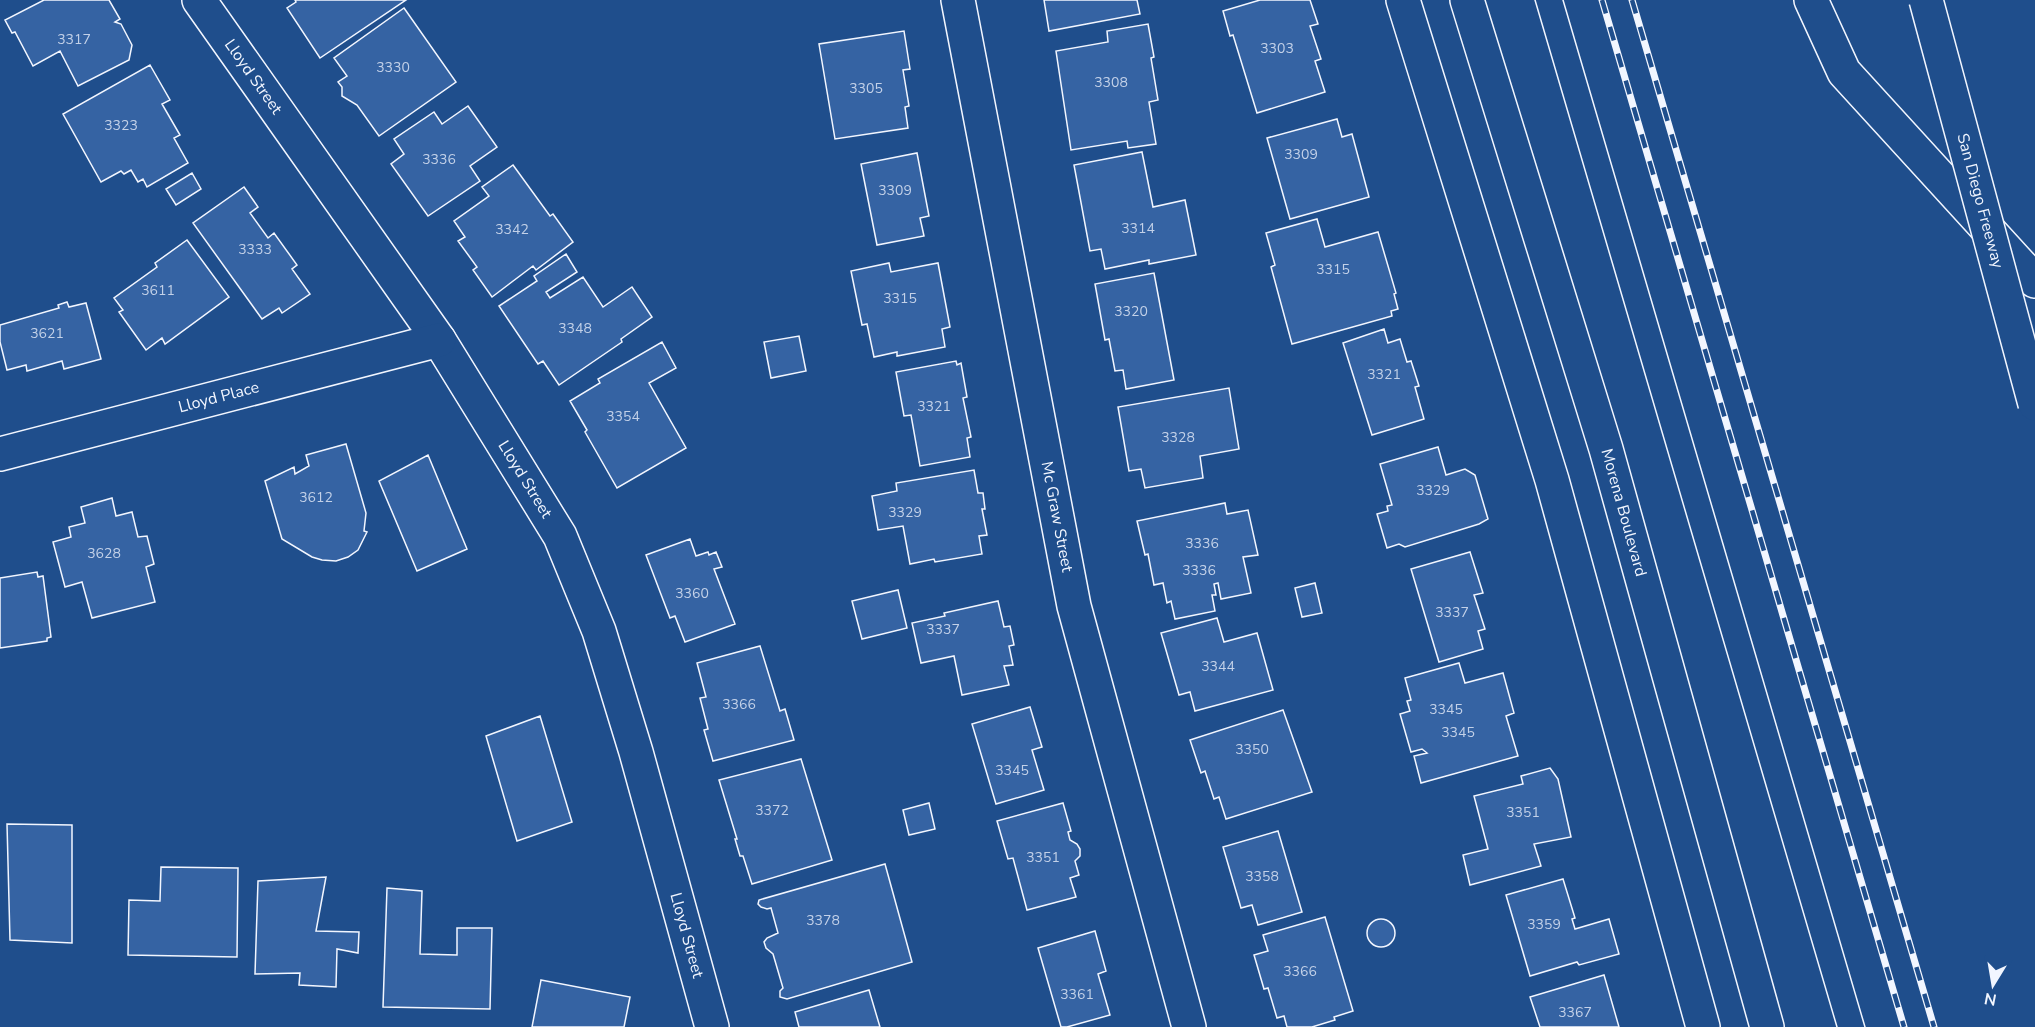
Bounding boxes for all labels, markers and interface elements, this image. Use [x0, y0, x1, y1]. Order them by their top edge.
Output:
house number: 3317 [57, 30, 91, 49]
street label: Lloyd Street [219, 35, 288, 119]
house number: 3303 [1260, 39, 1294, 58]
house number: 3330 [376, 58, 410, 77]
house number: 3308 [1094, 73, 1128, 92]
house number: 3305 [849, 79, 883, 98]
house number: 3323 [104, 116, 138, 135]
street label: San Diego Freeway [1951, 131, 2009, 272]
house number: 3309 [1284, 145, 1318, 164]
house number: 3336 [422, 150, 456, 169]
house number: 3309 [878, 181, 912, 200]
house number: 3314 [1121, 219, 1155, 238]
house number: 3342 [495, 220, 529, 239]
house number: 3333 [238, 240, 272, 259]
house number: 3315 [1316, 260, 1350, 279]
house number: 3611 [141, 281, 175, 300]
house number: 3315 [883, 289, 917, 308]
house number: 3320 [1114, 302, 1148, 321]
house number: 3348 [558, 319, 592, 338]
house number: 3621 [30, 324, 64, 343]
house number: 3321 [1367, 365, 1401, 384]
street label: Lloyd Place [176, 376, 262, 418]
house number: 3321 [917, 397, 951, 416]
house number: 3354 [606, 407, 640, 426]
house number: 3328 [1161, 428, 1195, 447]
street label: Lloyd Street [493, 436, 558, 523]
street label: Morena Boulevard [1595, 446, 1652, 579]
street label: Mc Graw Street [1036, 459, 1078, 574]
house number: 3329 [1416, 481, 1450, 500]
house number: 3612 [299, 488, 333, 507]
house number: 3329 [888, 503, 922, 522]
house number: 3336 [1185, 534, 1219, 553]
house number: 3628 [87, 544, 121, 563]
house number: 3336 [1182, 561, 1216, 580]
house number: 3360 [675, 584, 709, 603]
house number: 3337 [1435, 603, 1469, 622]
house number: 3337 [926, 620, 960, 639]
house number: 3344 [1201, 657, 1235, 676]
house number: 3366 [722, 695, 756, 714]
house number: 3345 [1429, 700, 1463, 719]
house number: 3345 [1441, 723, 1475, 742]
house number: 3350 [1235, 740, 1269, 759]
house number: 3345 [995, 761, 1029, 780]
house number: 3372 [755, 801, 789, 820]
house number: 3351 [1506, 803, 1540, 822]
house number: 3351 [1026, 848, 1060, 867]
house number: 3358 [1245, 867, 1279, 886]
street label: Lloyd Street [664, 890, 709, 981]
house number: 3378 [806, 911, 840, 930]
house number: 3359 [1527, 915, 1561, 934]
north arrow [1963, 955, 2023, 1015]
house number: 3366 [1283, 962, 1317, 981]
house number: 3361 [1060, 985, 1094, 1004]
text: N [1982, 987, 1998, 1011]
house number: 3367 [1558, 1003, 1592, 1022]

